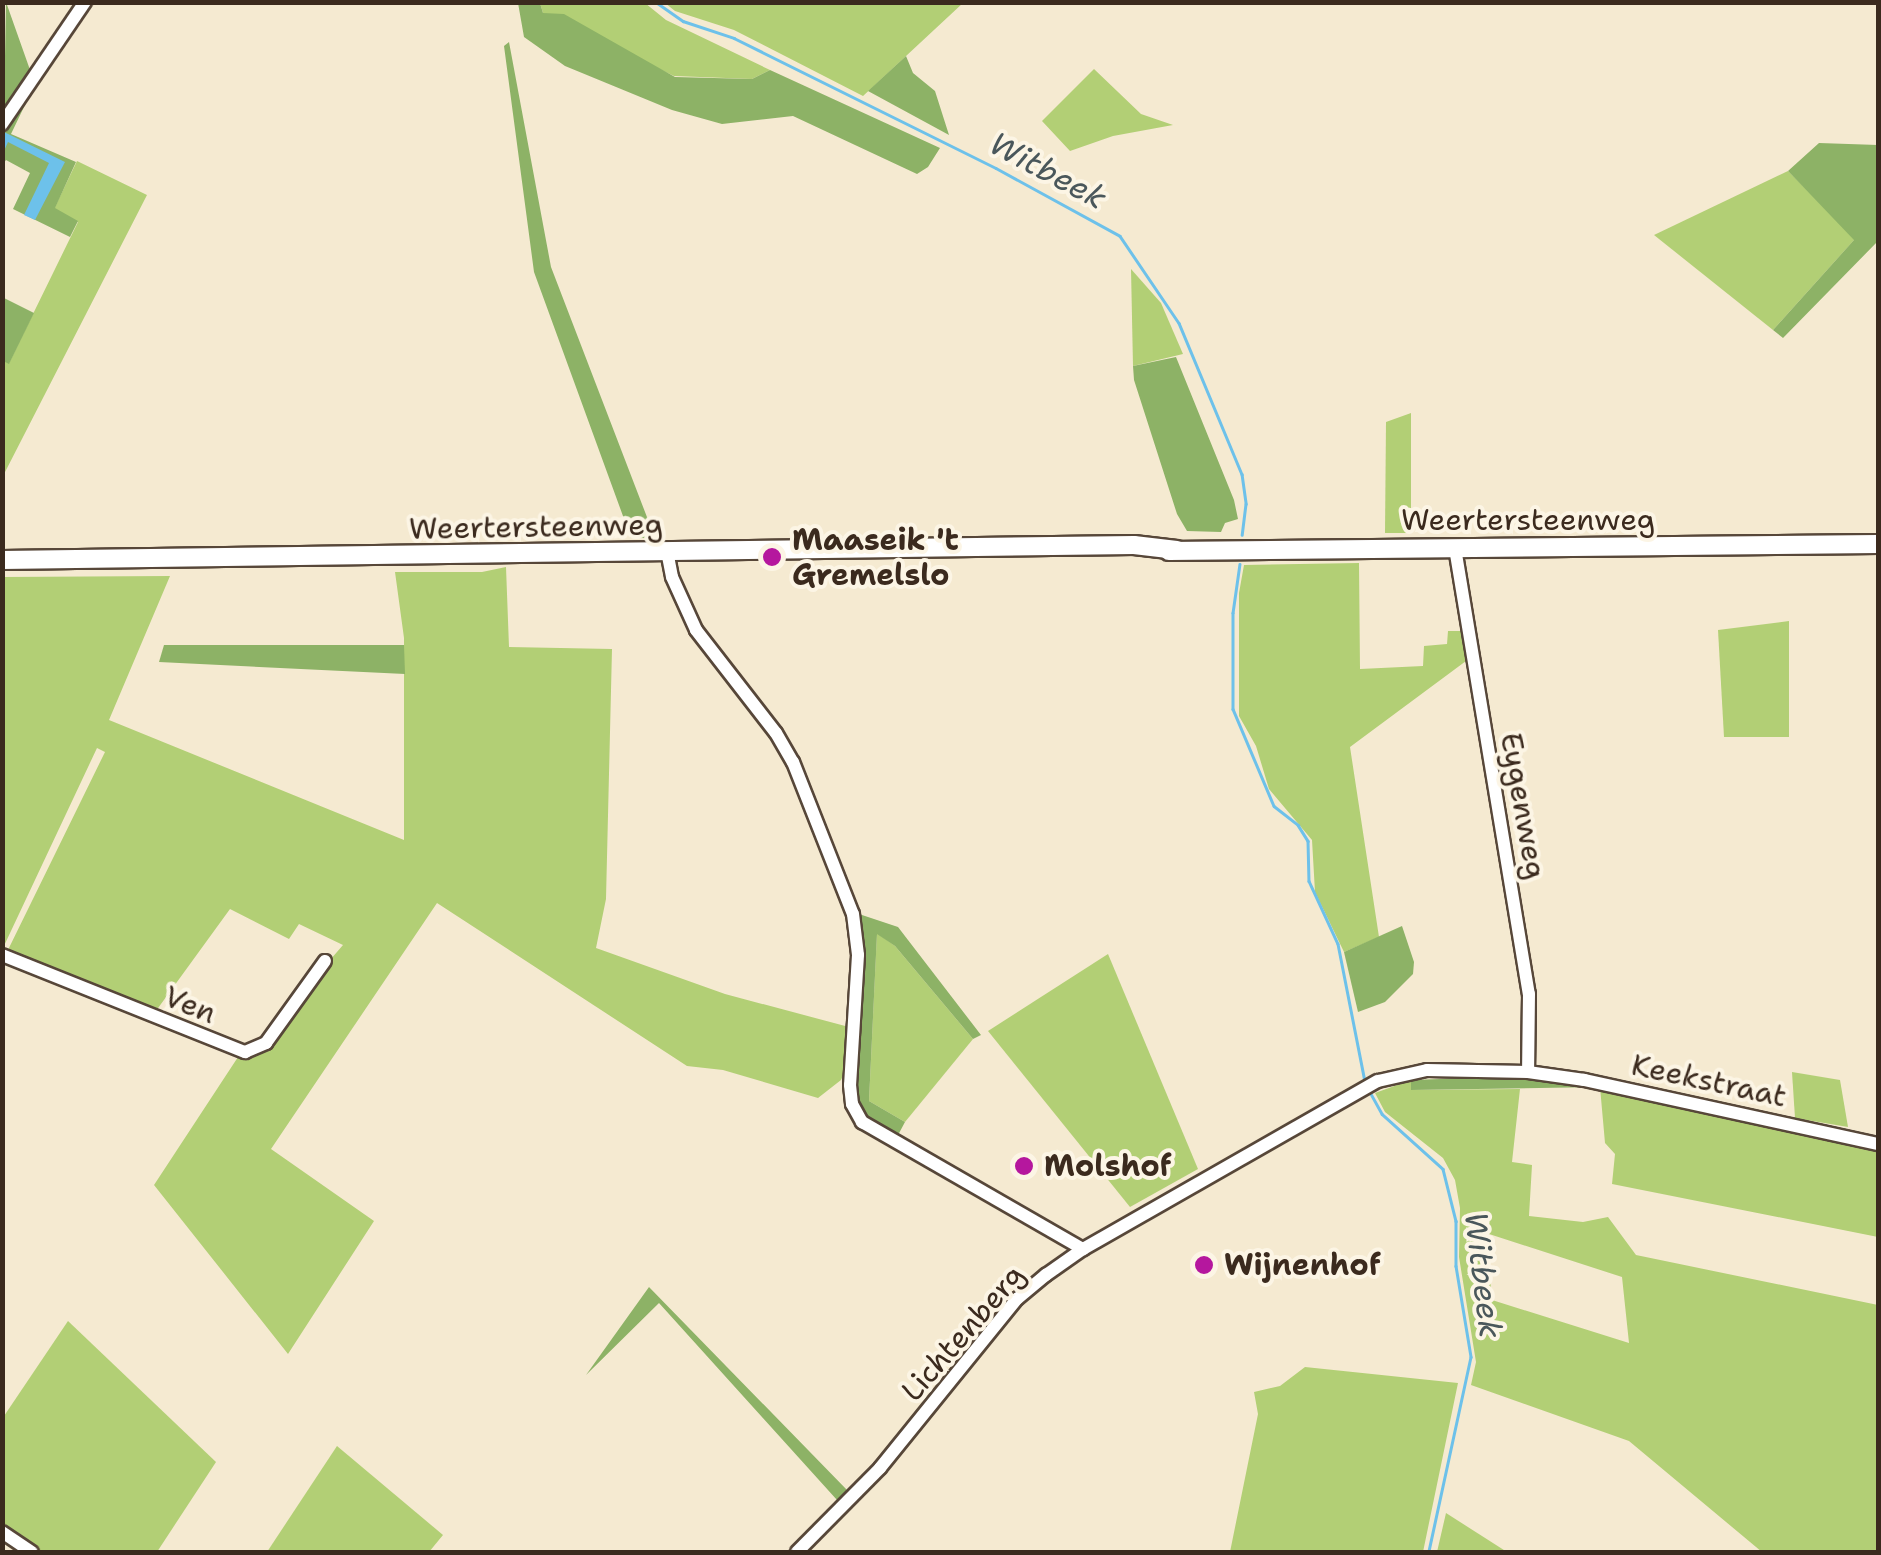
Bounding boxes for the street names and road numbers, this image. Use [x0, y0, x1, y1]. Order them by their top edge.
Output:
street label: Weertersteenweg [1401, 502, 1655, 538]
street label: Weertersteenweg [409, 507, 663, 547]
street label: Eygenweg [1492, 730, 1554, 882]
street label: Ven [159, 978, 221, 1032]
street label: Keekstraat [1628, 1047, 1790, 1115]
street label: Lichtenberg [894, 1257, 1032, 1409]

